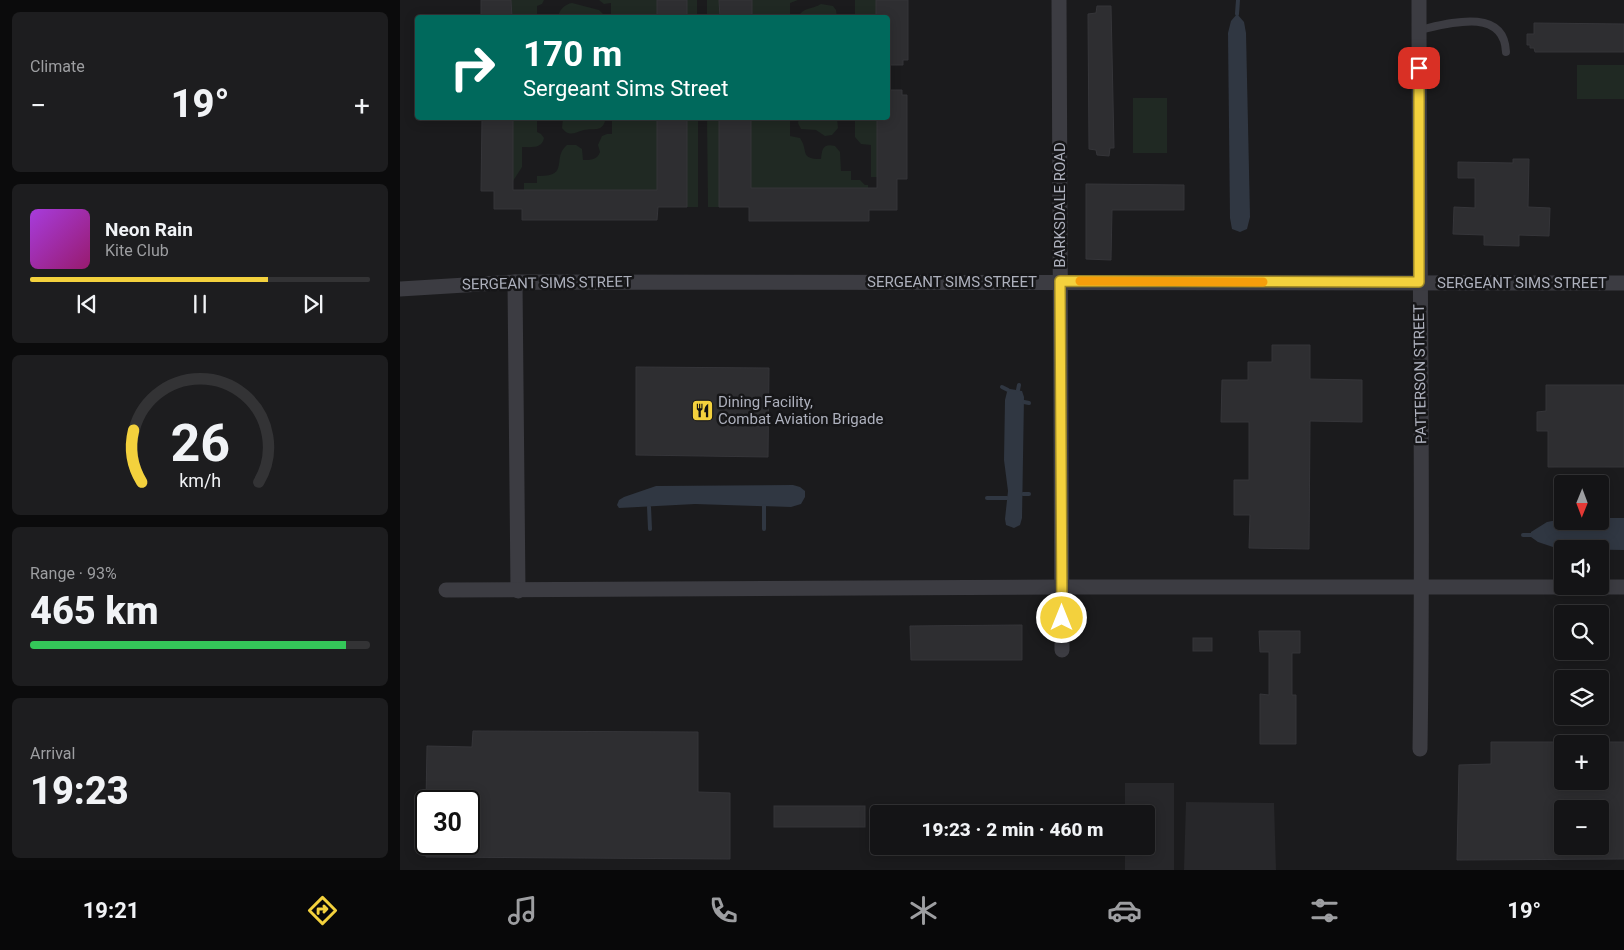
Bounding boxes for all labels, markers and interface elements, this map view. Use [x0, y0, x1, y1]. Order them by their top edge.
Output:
text: 170 m [523, 34, 622, 75]
icon: right [440, 35, 505, 100]
pin [1398, 47, 1440, 89]
icon: arrive [1405, 54, 1433, 82]
text: Climate [30, 57, 85, 76]
text: Sergeant Sims Street [523, 76, 728, 101]
text: 19° [171, 82, 229, 126]
text: − [30, 89, 46, 122]
text: + [354, 89, 370, 122]
street label: BARKSDALE ROAD [1051, 142, 1069, 268]
text: Neon Rain [105, 218, 193, 241]
text: Kite Club [105, 241, 169, 260]
street label: SERGEANT SIMS STREET [462, 273, 632, 293]
street label: SERGEANT SIMS STREET [867, 273, 1037, 291]
street label: SERGEANT SIMS STREET [1437, 274, 1607, 292]
icon: previous [73, 290, 101, 318]
icon: pause [186, 290, 214, 318]
icon: next [299, 290, 327, 318]
street label: PATTERSON STREET [1410, 304, 1430, 444]
place label: Dining Facility, Combat Aviation Brigade [718, 393, 883, 428]
restaurant icon: Dining Facility, Combat Aviation Brigade [690, 399, 714, 423]
text: 26 [170, 413, 230, 474]
text: km/h [179, 470, 221, 491]
north arrow [1554, 475, 1609, 530]
map controls [1554, 475, 1609, 855]
button: sound [1554, 540, 1609, 595]
text: Range · 93% [30, 564, 117, 583]
text: 465 km [30, 589, 159, 633]
position arrow [1035, 591, 1087, 643]
button: search [1554, 605, 1609, 660]
button: layers [1554, 670, 1609, 725]
button: + [1554, 735, 1609, 790]
text: Arrival [30, 744, 75, 763]
text: 19:23 [30, 769, 129, 813]
speed limit sign: 30 [415, 790, 480, 855]
button: − [1554, 800, 1609, 855]
text: 19:23 · 2 min · 460 m [921, 818, 1104, 841]
icon: directions [305, 893, 340, 928]
icon: music [505, 893, 540, 928]
icon: phone [706, 893, 741, 928]
icon: climate [906, 893, 941, 928]
icon: car [1107, 893, 1142, 928]
icon: filters [1307, 893, 1342, 928]
text: 19:21 [83, 898, 139, 923]
text: 19° [1507, 898, 1541, 923]

